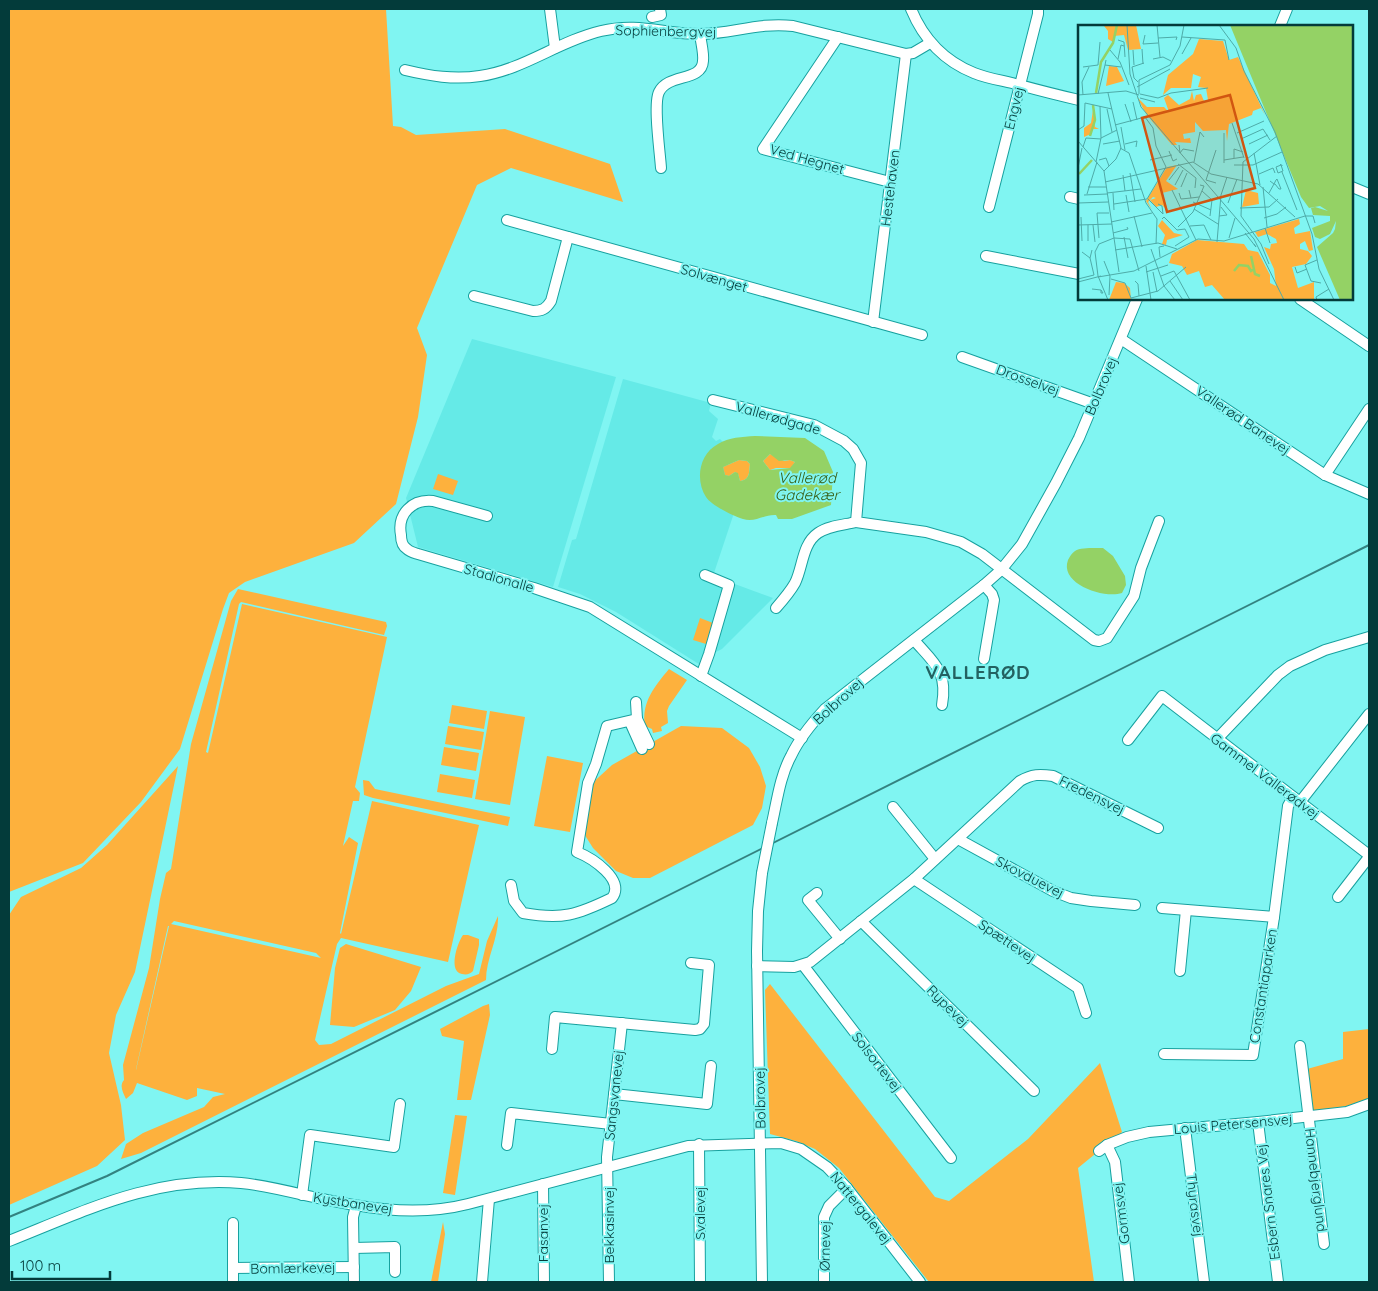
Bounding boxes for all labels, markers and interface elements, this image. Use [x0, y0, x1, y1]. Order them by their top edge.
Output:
street label: Sophienbergvej [615, 21, 717, 41]
inset map [1078, 25, 1353, 300]
street label: Engvej [1000, 85, 1028, 131]
street label: Ved Hegnet [768, 140, 847, 178]
street label: Hestehaven [876, 149, 904, 227]
street label: Solvænget [679, 260, 750, 296]
street label: Bolbrovej [1081, 354, 1121, 418]
street label: Drosselvej [994, 360, 1062, 400]
street label: Vallerød Banevej [1192, 382, 1294, 458]
street label: Vallerødgade [733, 397, 823, 439]
water label: Vallerød Gadekær [775, 468, 842, 504]
street label: Stadionalle [462, 559, 536, 597]
district label: VALLERØD [925, 660, 1031, 684]
street label: Bolbrovej [809, 674, 867, 728]
street label: Gammel Vallerødvej [1207, 729, 1323, 823]
street label: Fredensvej [1056, 771, 1128, 819]
street label: Skovduevej [993, 852, 1067, 902]
street label: Spættevej [975, 915, 1039, 967]
street label: Constantiaparken [1245, 928, 1281, 1044]
street label: Rypevej [923, 981, 973, 1031]
street label: Solsortevej [848, 1028, 906, 1096]
street label: Sangsvanevej [600, 1049, 628, 1141]
street label: Bolbrovej [750, 1067, 770, 1129]
street label: Louis Petersensvej [1173, 1110, 1293, 1138]
street label: Hannebjerglund [1301, 1127, 1331, 1233]
street label: Esbern Snares Vej [1252, 1143, 1284, 1261]
street label: Nattergalevej [826, 1168, 896, 1248]
street label: Thyrasvej [1182, 1172, 1208, 1238]
street label: Gormsvej [1108, 1181, 1134, 1245]
street label: Svalevej [691, 1186, 709, 1240]
street label: Bekkasinvej [600, 1187, 618, 1263]
street label: Kystbanevej [312, 1188, 394, 1218]
street label: Fasanvej [534, 1204, 552, 1262]
street label: Ørnevej [816, 1221, 834, 1271]
scale bar [12, 1248, 110, 1280]
text: 100 m [20, 1256, 61, 1275]
street label: Bomlærkevej [250, 1258, 336, 1278]

